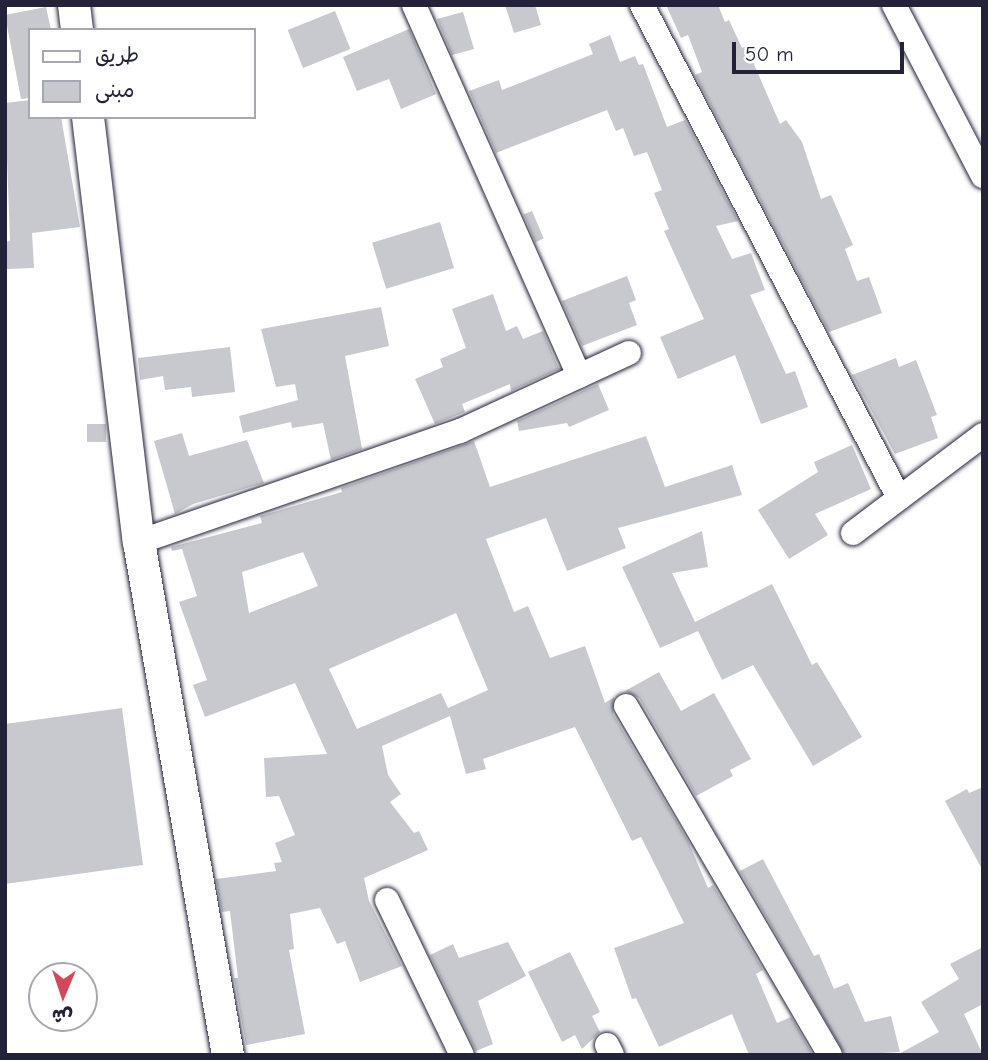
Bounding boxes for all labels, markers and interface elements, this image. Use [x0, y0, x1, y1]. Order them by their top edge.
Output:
legend [28, 28, 256, 119]
scale bar [736, 28, 908, 72]
text: 50 m [745, 42, 794, 66]
text: طريق [95, 43, 139, 67]
text: مبنى [95, 78, 134, 102]
north arrow [28, 962, 98, 1032]
text: ش [52, 1005, 73, 1027]

